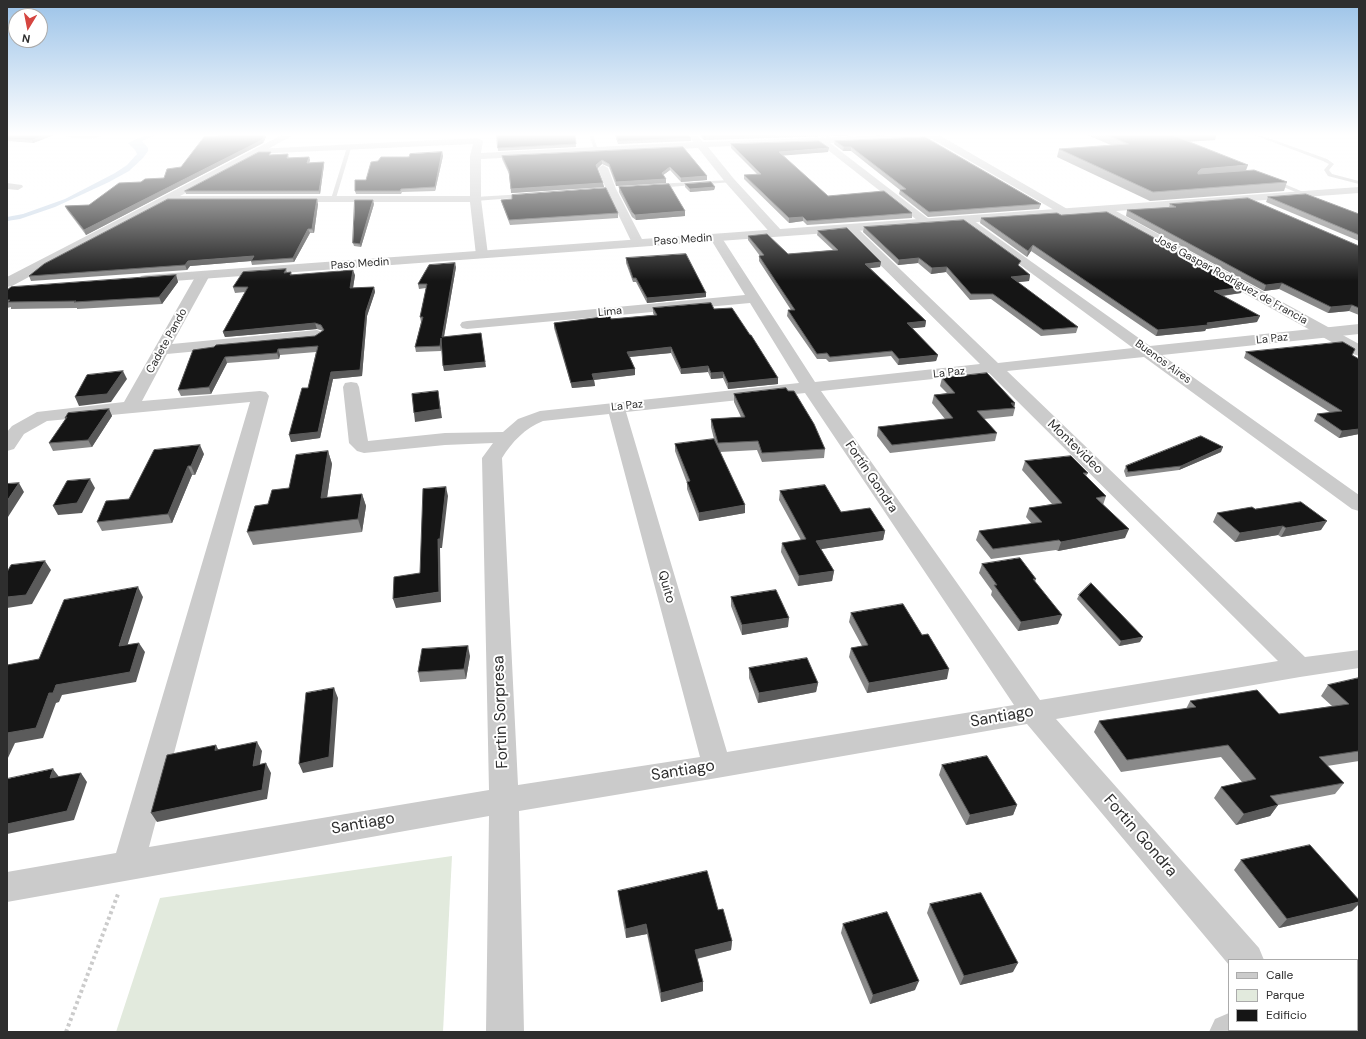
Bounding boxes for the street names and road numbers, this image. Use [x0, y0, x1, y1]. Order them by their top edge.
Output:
street label: Paso Medin [653, 231, 713, 249]
street label: José Gaspar Rodríguez de Francia [1152, 232, 1310, 328]
street label: Paso Medin [330, 255, 390, 273]
street label: Lima [597, 304, 623, 320]
street label: Cadete Pando [144, 306, 190, 376]
street label: La Paz [1255, 331, 1289, 347]
street label: Buenos Aires [1132, 337, 1194, 387]
street label: La Paz [932, 365, 966, 381]
street label: La Paz [610, 398, 644, 414]
street label: Montevideo [1044, 417, 1106, 477]
street label: Fortín Gondra [841, 438, 901, 516]
street label: Quito [654, 569, 678, 605]
street label: Fortin Sorpresa [489, 655, 513, 769]
street label: Santiago [969, 702, 1035, 732]
street label: Santiago [650, 757, 716, 785]
street label: Fortin Gondra [1099, 791, 1181, 881]
street label: Santiago [330, 809, 396, 839]

